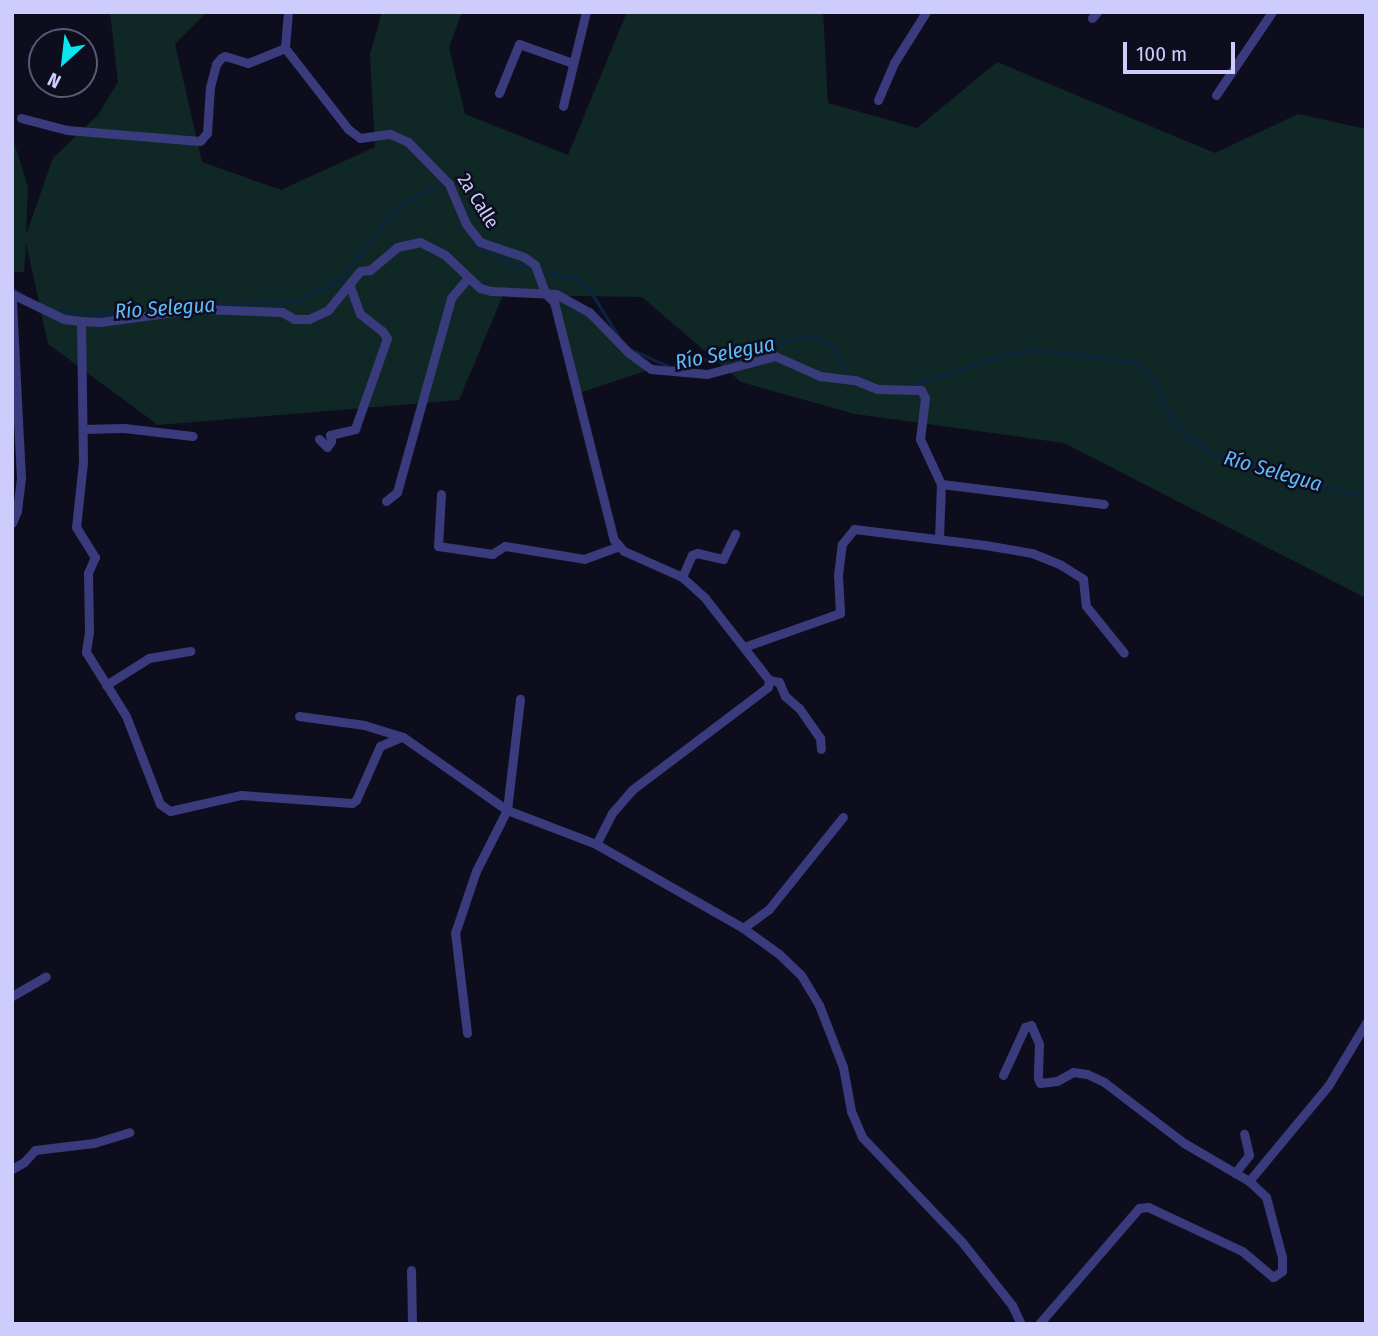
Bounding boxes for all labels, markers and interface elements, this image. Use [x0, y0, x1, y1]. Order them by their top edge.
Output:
north arrow [28, 28, 98, 98]
scale bar [1126, 28, 1238, 72]
text: 100 m [1136, 41, 1187, 67]
text: N [44, 68, 64, 93]
street label: 2a Calle [452, 170, 504, 232]
water label: Río Selegua [114, 292, 216, 324]
water label: Río Selegua [673, 331, 777, 375]
water label: Río Selegua [1221, 445, 1325, 497]

